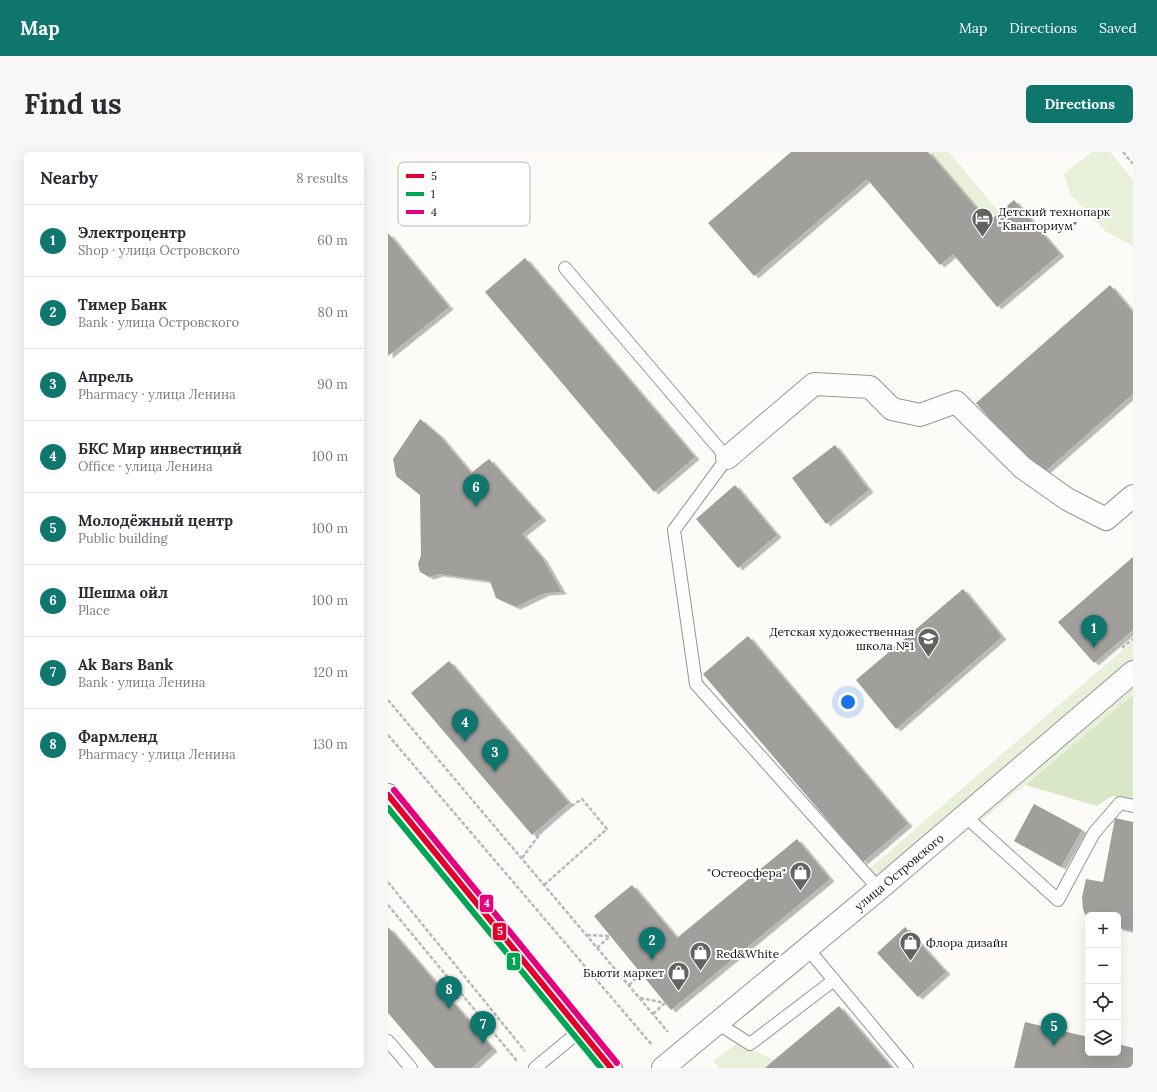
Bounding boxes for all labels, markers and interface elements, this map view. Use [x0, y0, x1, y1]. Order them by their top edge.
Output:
text: Map [20, 16, 60, 40]
text: Map [959, 19, 987, 37]
text: Directions [1009, 19, 1077, 37]
text: Saved [1099, 19, 1137, 37]
button: Directions [1026, 85, 1133, 123]
text: Find us [24, 86, 122, 122]
legend [398, 162, 530, 226]
text: Nearby [40, 167, 98, 189]
text: 5 [431, 169, 437, 183]
text: 8 results [296, 170, 348, 187]
text: 1 [431, 187, 435, 201]
place label: Детский технопарк "Кванториум" [998, 204, 1111, 233]
text: 4 [431, 205, 437, 219]
hotel icon: Детский технопарк "Кванториум" [969, 205, 995, 238]
text: Электроцентр [78, 223, 186, 242]
text: 1 [50, 232, 56, 249]
text: 60 m [317, 232, 348, 249]
text: Shop · улица Островского [78, 242, 240, 259]
text: Тимер Банк [78, 295, 167, 314]
text: 2 [50, 304, 56, 321]
text: 80 m [318, 304, 348, 321]
text: Bank · улица Островского [78, 314, 239, 331]
text: Апрель [78, 367, 134, 386]
text: 3 [49, 376, 57, 393]
text: 90 m [317, 376, 348, 393]
text: Pharmacy · улица Ленина [78, 386, 236, 403]
text: БКС Мир инвестиций [78, 439, 242, 458]
text: 4 [49, 448, 57, 465]
text: 100 m [312, 448, 348, 465]
text: Office · улица Ленина [78, 458, 213, 475]
pin: 6 [463, 474, 489, 507]
text: Молодёжный центр [78, 511, 233, 530]
text: 5 [49, 520, 57, 537]
text: 100 m [312, 520, 348, 537]
text: Public building [78, 530, 168, 547]
text: Шешма ойл [78, 583, 168, 602]
text: 6 [49, 592, 57, 609]
text: 100 m [312, 592, 348, 609]
text: Place [78, 602, 110, 619]
pin: 1 [1081, 615, 1107, 648]
place label: Детская художественная школа №1 [769, 624, 914, 653]
school or university icon: Детская художественная школа №1 [916, 625, 942, 658]
text: Ak Bars Bank [78, 655, 173, 674]
text: 7 [50, 664, 56, 681]
text: 120 m [313, 664, 348, 681]
text: Bank · улица Ленина [78, 674, 205, 691]
your location [838, 692, 858, 712]
pin: 4 [452, 709, 478, 742]
text: Фармленд [78, 727, 158, 746]
text: 8 [49, 736, 57, 753]
text: 130 m [313, 736, 348, 753]
pin: 3 [482, 739, 508, 772]
text: Pharmacy · улица Ленина [78, 746, 236, 763]
street label: улица Островского [851, 830, 947, 914]
shop icon: "Остеосфера" [788, 859, 814, 892]
place label: "Остеосфера" [707, 865, 786, 880]
line badge: 4 [479, 894, 494, 913]
text: 4 [484, 896, 490, 910]
map controls [1085, 912, 1121, 1056]
button: + [1085, 912, 1121, 948]
line badge: 5 [492, 922, 507, 941]
text: 5 [497, 924, 503, 938]
pin: 2 [639, 927, 665, 960]
shop icon: Флора дизайн [898, 929, 924, 962]
place label: Флора дизайн [926, 935, 1008, 950]
shop icon: Red&White [688, 940, 714, 973]
place label: Red&White [716, 946, 780, 961]
button: − [1085, 948, 1121, 984]
line badge: 1 [506, 952, 521, 971]
text: 1 [512, 954, 517, 968]
shop icon: Бьюти маркет [666, 959, 692, 992]
place label: Бьюти маркет [583, 965, 664, 980]
pin: 8 [436, 976, 462, 1009]
button: locate [1085, 984, 1121, 1020]
pin: 7 [470, 1011, 496, 1044]
pin: 5 [1041, 1013, 1067, 1046]
button: layers [1085, 1020, 1121, 1056]

